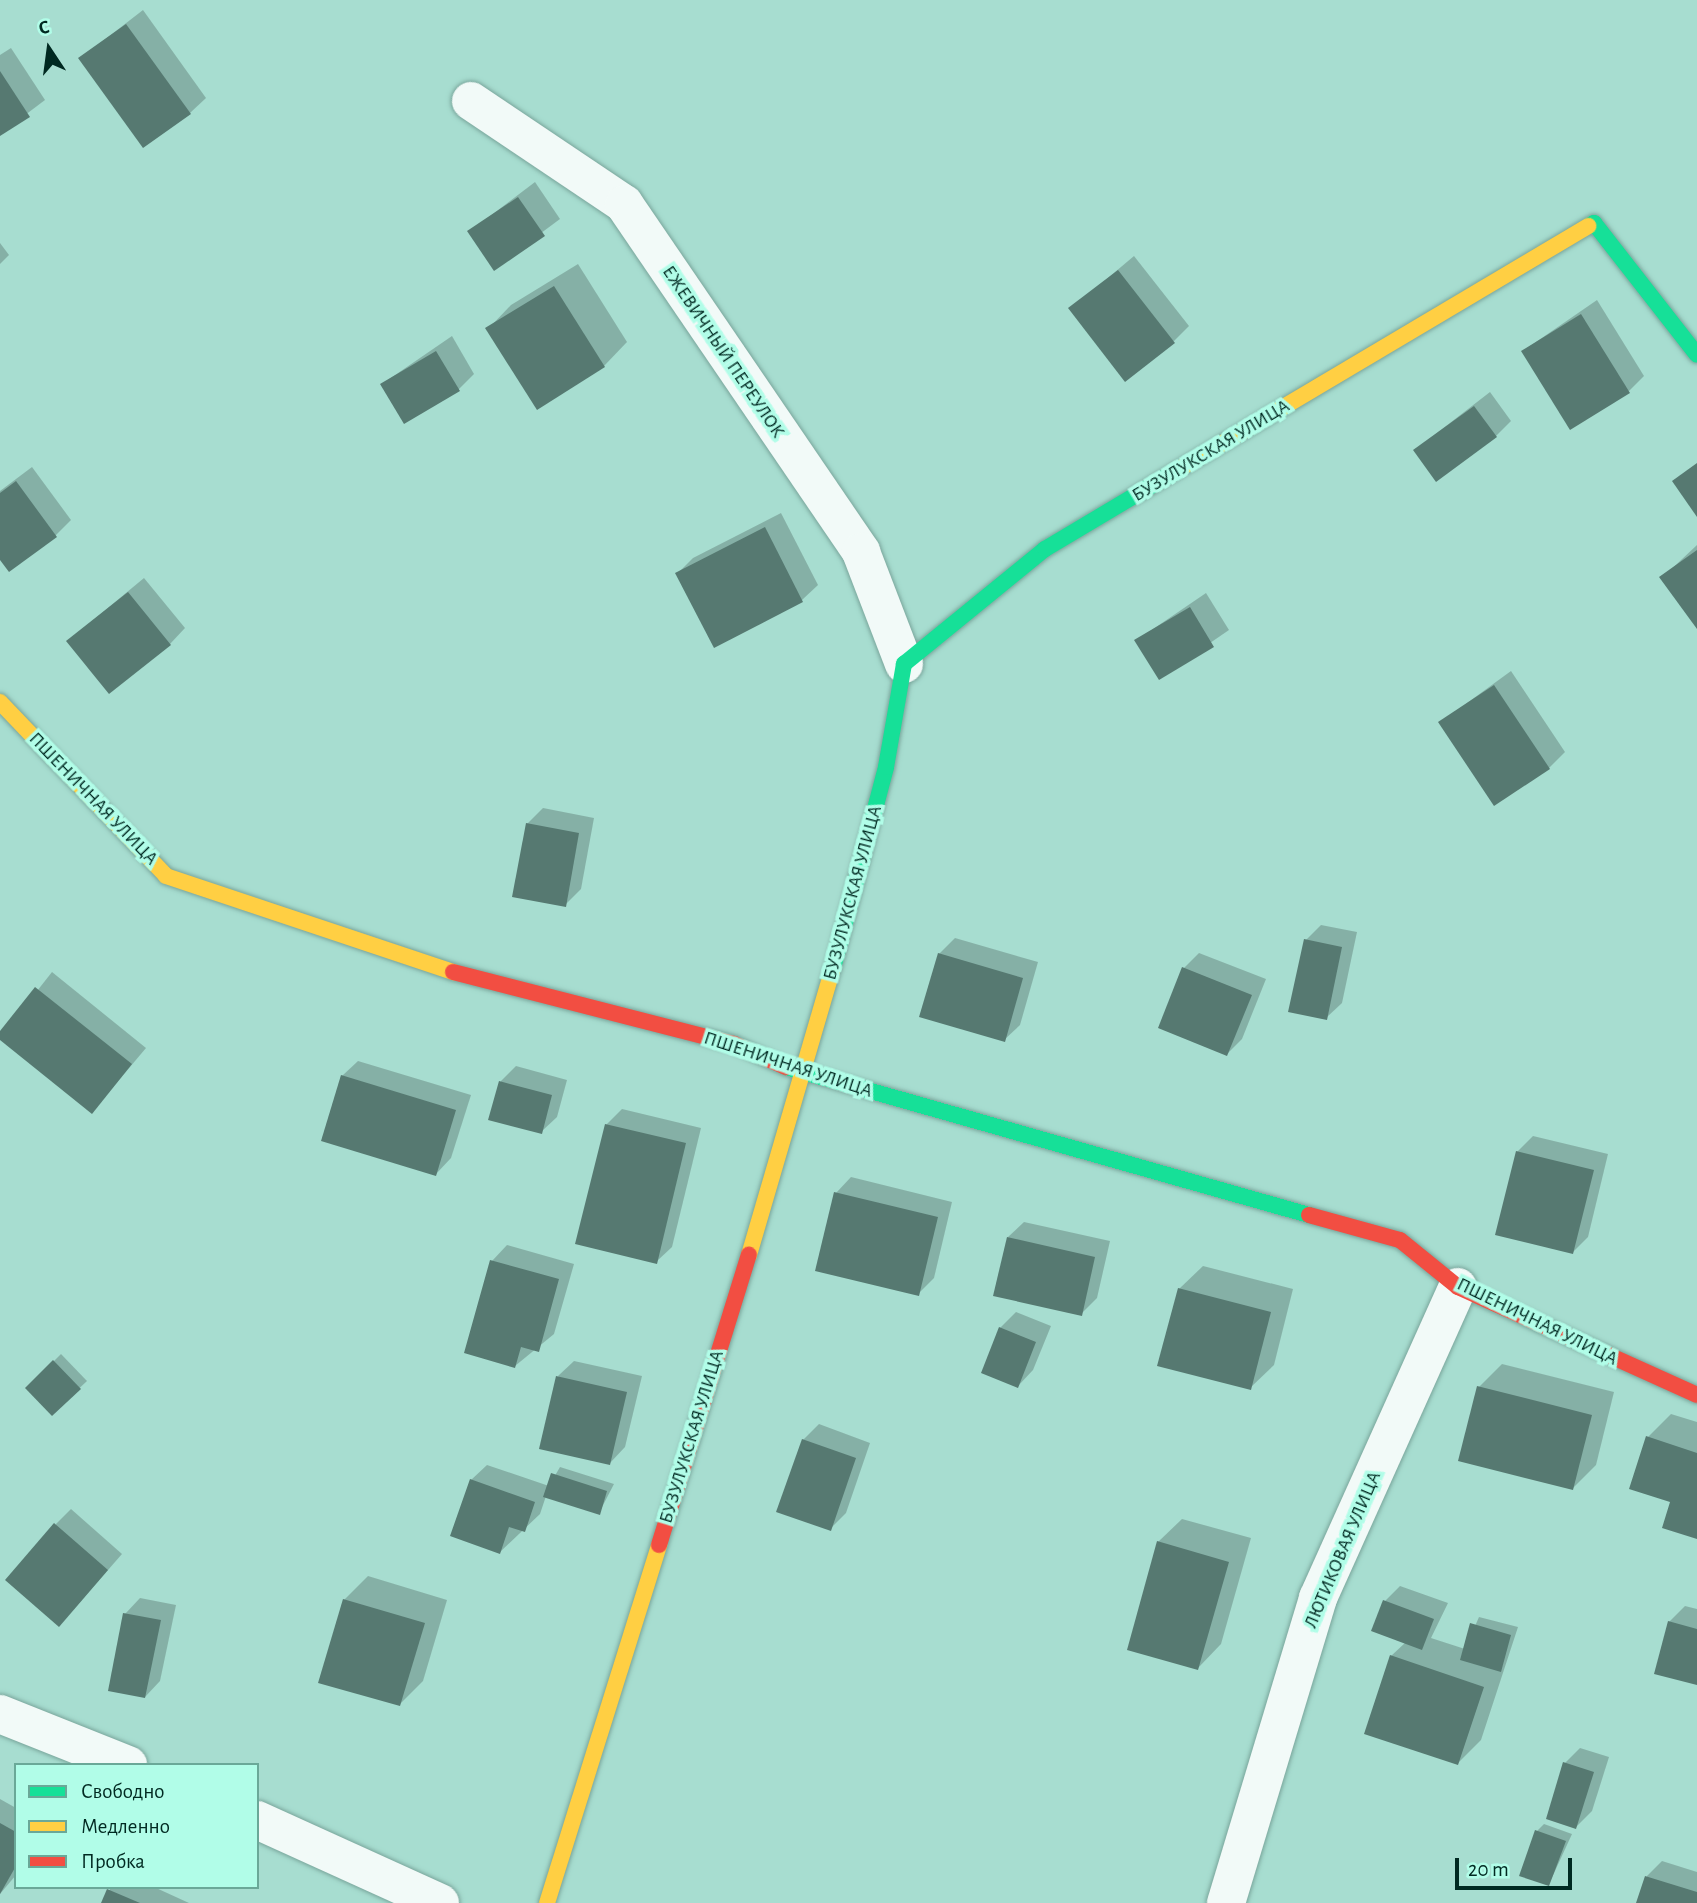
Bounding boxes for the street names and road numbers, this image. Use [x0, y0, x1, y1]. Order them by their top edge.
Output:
street label: ЕЖЕВИЧНЫЙ ПЕРЕУЛОК [657, 262, 789, 442]
street label: БУЗУЛУКСКАЯ УЛИЦА [1128, 395, 1294, 507]
street label: ПШЕНИЧНАЯ УЛИЦА [24, 728, 162, 870]
street label: БУЗУЛУКСКАЯ УЛИЦА [819, 803, 887, 983]
street label: ПШЕНИЧНАЯ УЛИЦА [701, 1027, 875, 1103]
street label: ПШЕНИЧНАЯ УЛИЦА [1453, 1273, 1621, 1371]
street label: БУЗУЛУКСКАЯ УЛИЦА [655, 1348, 729, 1526]
street label: ЛЮТИКОВАЯ УЛИЦА [1300, 1468, 1386, 1632]

